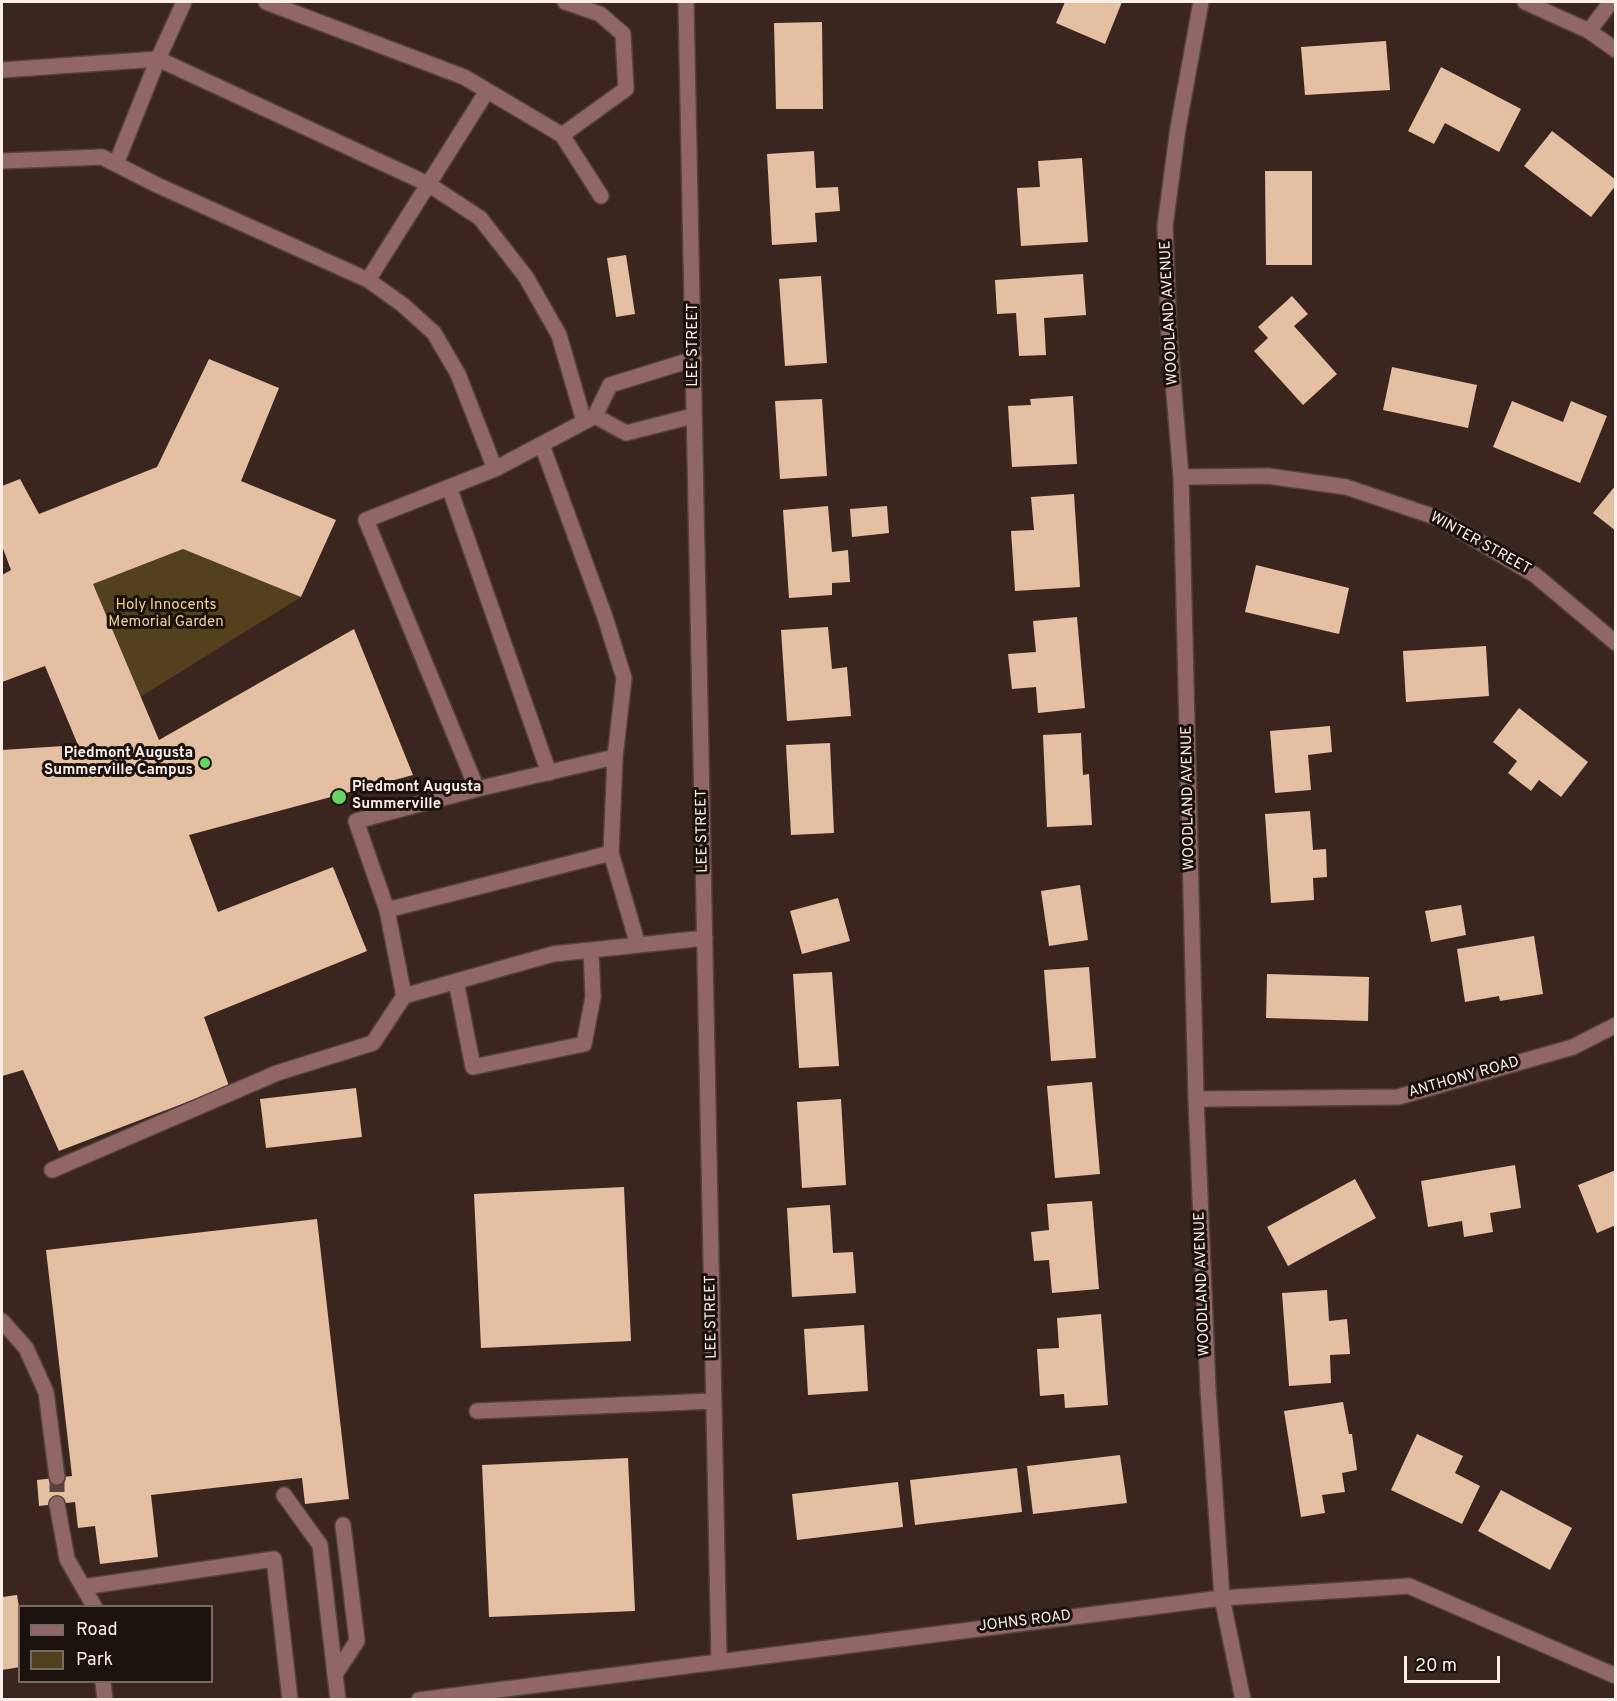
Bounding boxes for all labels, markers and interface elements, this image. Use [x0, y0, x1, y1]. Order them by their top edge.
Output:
street label: WOODLAND AVENUE [1157, 240, 1183, 386]
street label: LEE STREET [685, 303, 703, 387]
street label: WINTER STREET [1427, 509, 1533, 579]
park label: Holy Innocents Memorial Garden [108, 597, 224, 632]
street label: WOODLAND AVENUE [1179, 726, 1199, 870]
place label: Piedmont Augusta Summerville Campus [44, 745, 193, 780]
marker: Piedmont Augusta Summerville Campus [198, 756, 212, 770]
place label: Piedmont Augusta Summerville [352, 779, 481, 814]
marker: Piedmont Augusta Summerville [330, 788, 348, 806]
street label: LEE STREET [693, 789, 713, 873]
street label: ANTHONY ROAD [1407, 1054, 1521, 1102]
street label: WOODLAND AVENUE [1191, 1211, 1215, 1357]
street label: LEE STREET [702, 1275, 722, 1359]
legend [18, 1605, 213, 1683]
street label: JOHNS ROAD [978, 1607, 1072, 1637]
text: Road [76, 1619, 118, 1642]
scale bar [1407, 1644, 1503, 1682]
text: Park [76, 1649, 113, 1672]
text: 20 m [1415, 1655, 1457, 1678]

